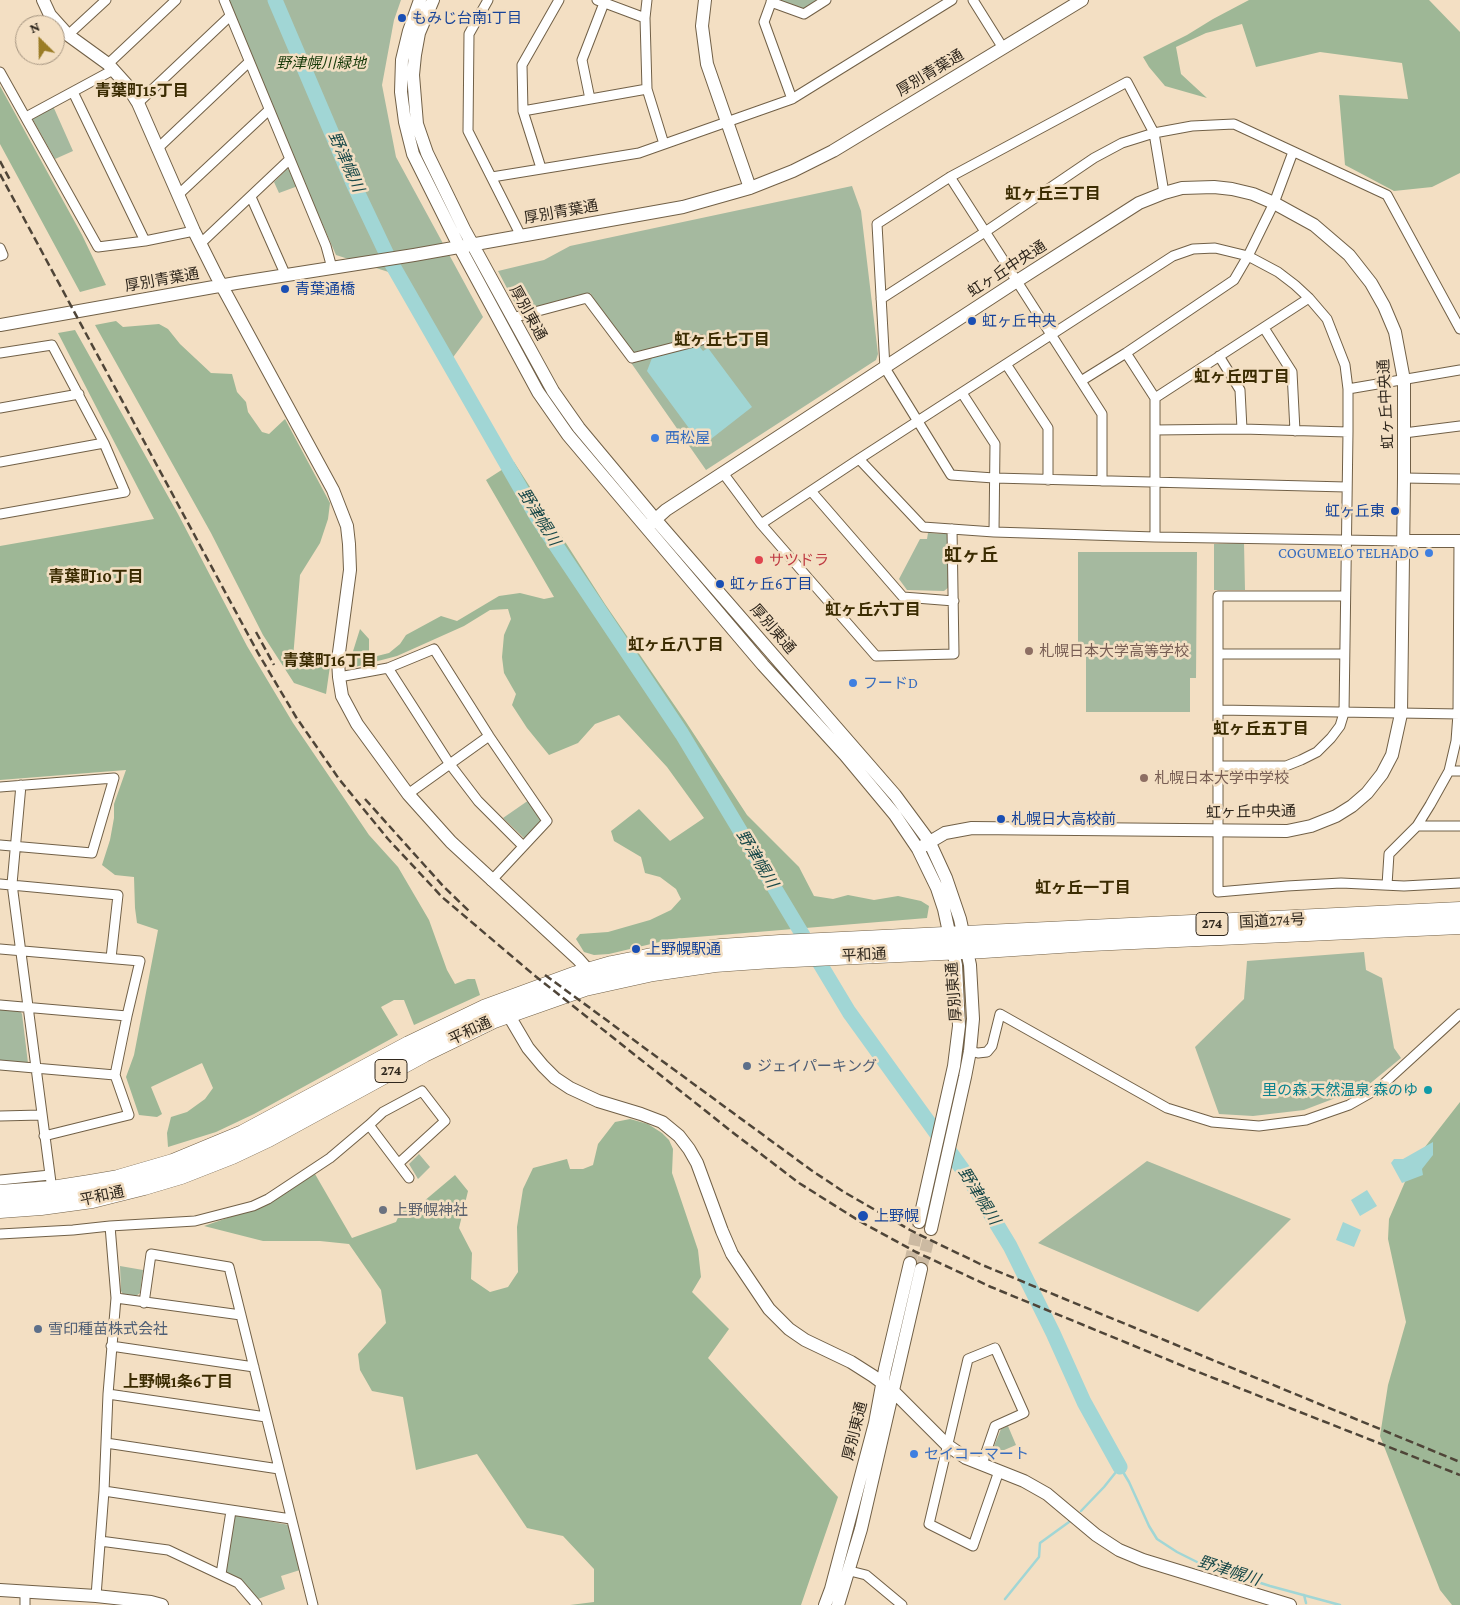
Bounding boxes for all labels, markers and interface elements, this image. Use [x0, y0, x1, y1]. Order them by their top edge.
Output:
place label: もみじ台南1丁目 [412, 9, 522, 27]
marker: もみじ台南1丁目 [396, 12, 408, 24]
north arrow [15, 15, 65, 65]
text: N [27, 18, 42, 36]
street label: 厚別青葉通 [893, 46, 967, 100]
park label: 野津幌川緑地 [276, 54, 366, 72]
district label: 青葉町15丁目 [95, 81, 189, 101]
water label: 野津幌川 [324, 129, 368, 195]
district label: 虹ヶ丘三丁目 [1005, 184, 1101, 204]
street label: 厚別青葉通 [523, 197, 599, 227]
street label: 虹ヶ丘中央通 [964, 237, 1050, 301]
street label: 厚別青葉通 [124, 265, 200, 295]
place label: 青葉通橋 [295, 280, 355, 298]
street label: 厚別東通 [506, 282, 550, 344]
marker: 青葉通橋 [279, 283, 291, 295]
place label: 虹ヶ丘中央 [982, 312, 1057, 330]
marker: 虹ヶ丘中央 [966, 315, 978, 327]
district label: 虹ヶ丘七丁目 [674, 330, 770, 350]
street label: 虹ヶ丘中央通 [1375, 359, 1397, 449]
district label: 虹ヶ丘四丁目 [1194, 367, 1290, 387]
place label: 西松屋 [665, 429, 710, 447]
marker: 西松屋 [649, 432, 661, 444]
water label: 野津幌川 [514, 485, 564, 549]
place label: 虹ヶ丘東 [1325, 502, 1385, 520]
marker: 虹ヶ丘東 [1389, 505, 1401, 517]
district label: 虹ヶ丘 [944, 544, 998, 566]
place label: COGUMELO TELHADO [1278, 544, 1419, 562]
marker: COGUMELO TELHADO [1423, 547, 1435, 559]
place label: サツドラ [769, 551, 829, 569]
marker: サツドラ [753, 554, 765, 566]
district label: 青葉町10丁目 [48, 567, 144, 587]
place label: 虹ヶ丘6丁目 [730, 575, 813, 593]
marker: 虹ヶ丘6丁目 [714, 578, 726, 590]
street label: 厚別東通 [747, 600, 799, 658]
district label: 虹ヶ丘六丁目 [825, 600, 921, 620]
district label: 虹ヶ丘八丁目 [628, 635, 724, 655]
place label: 札幌日本大学高等学校 [1039, 642, 1189, 660]
marker: 札幌日本大学高等学校 [1023, 645, 1035, 657]
district label: 青葉町16丁目 [283, 651, 377, 671]
place label: フードD [863, 674, 918, 692]
marker: フードD [847, 677, 859, 689]
district label: 虹ヶ丘五丁目 [1213, 719, 1309, 739]
place label: 札幌日本大学中学校 [1154, 769, 1289, 787]
marker: 札幌日本大学中学校 [1138, 772, 1150, 784]
street label: 虹ヶ丘中央通 [1206, 802, 1296, 822]
place label: 札幌日大高校前 [1011, 810, 1116, 828]
marker: 札幌日大高校前 [995, 813, 1007, 825]
water label: 野津幌川 [732, 827, 782, 891]
district label: 虹ヶ丘一丁目 [1035, 878, 1131, 898]
street label: 国道274号 [1239, 910, 1305, 932]
road number: 274 [1196, 912, 1228, 936]
place label: 上野幌駅通 [646, 940, 721, 958]
marker: 上野幌駅通 [630, 943, 642, 955]
street label: 平和通 [841, 945, 887, 965]
street label: 厚別東通 [943, 961, 965, 1023]
street label: 平和通 [446, 1013, 494, 1049]
place label: ジェイパーキング [757, 1057, 877, 1075]
road number: 274 [375, 1060, 407, 1082]
marker: ジェイパーキング [741, 1060, 753, 1072]
place label: 里の森 天然温泉 森のゆ [1262, 1081, 1418, 1099]
marker: 里の森 天然温泉 森のゆ [1422, 1084, 1434, 1096]
water label: 野津幌川 [954, 1164, 1004, 1228]
street label: 平和通 [78, 1183, 126, 1209]
place label: 上野幌神社 [393, 1201, 468, 1219]
marker: 上野幌神社 [377, 1204, 389, 1216]
place label: 上野幌 [874, 1207, 919, 1225]
marker: 上野幌 [856, 1209, 870, 1223]
place label: 雪印種苗株式会社 [48, 1320, 168, 1338]
marker: 雪印種苗株式会社 [32, 1323, 44, 1335]
district label: 上野幌1条6丁目 [123, 1372, 233, 1392]
street label: 厚別東通 [839, 1400, 871, 1462]
place label: セイコーマート [924, 1445, 1029, 1463]
marker: セイコーマート [908, 1448, 920, 1460]
water label: 野津幌川 [1196, 1552, 1262, 1590]

